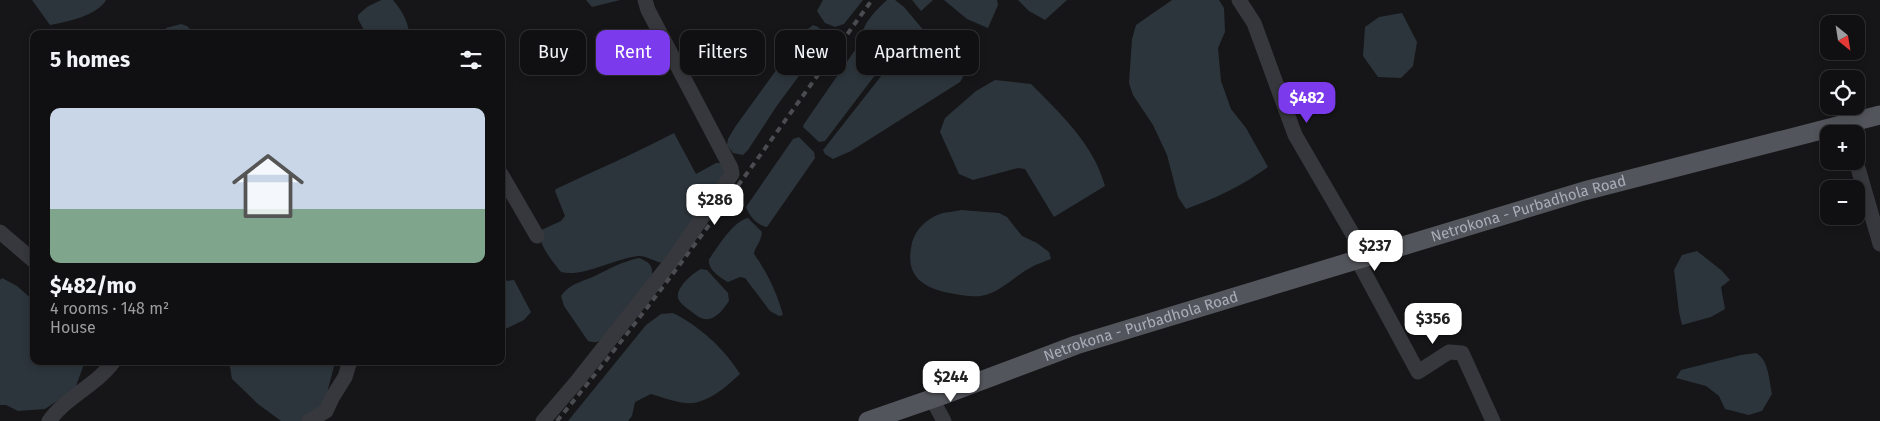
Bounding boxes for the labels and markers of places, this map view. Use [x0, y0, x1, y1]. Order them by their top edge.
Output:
pin: $482 [1277, 82, 1337, 124]
pin: $286 [685, 184, 745, 226]
pin: $237 [1345, 230, 1405, 272]
pin: $356 [1403, 302, 1463, 345]
pin: $244 [921, 360, 981, 403]

